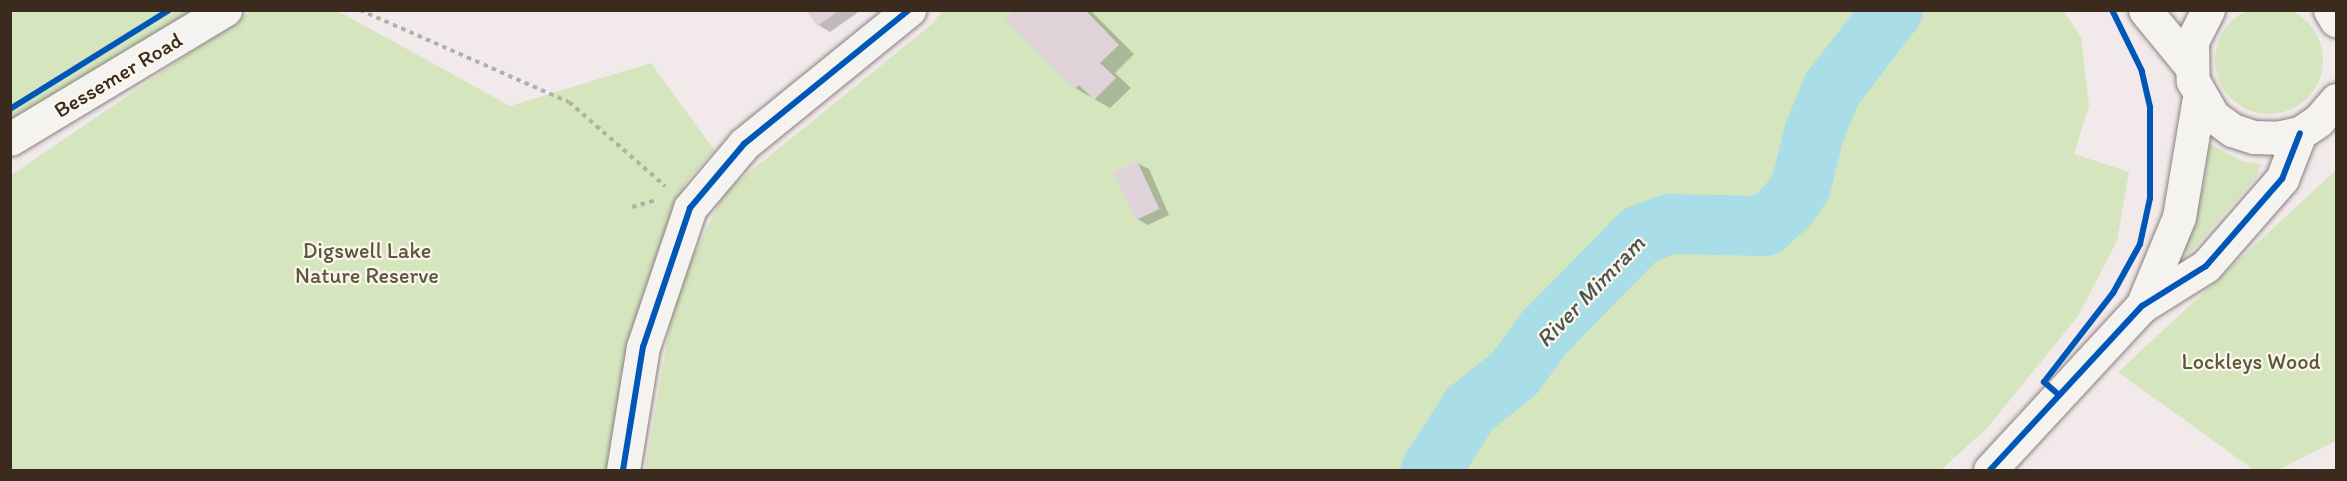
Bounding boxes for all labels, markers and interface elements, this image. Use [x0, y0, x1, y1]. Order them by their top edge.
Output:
street label: Bessemer Road [49, 26, 187, 124]
water label: River Mimram [1530, 229, 1650, 353]
park label: Digswell Lake Nature Reserve [295, 237, 439, 288]
park label: Lockleys Wood [2182, 349, 2320, 375]

